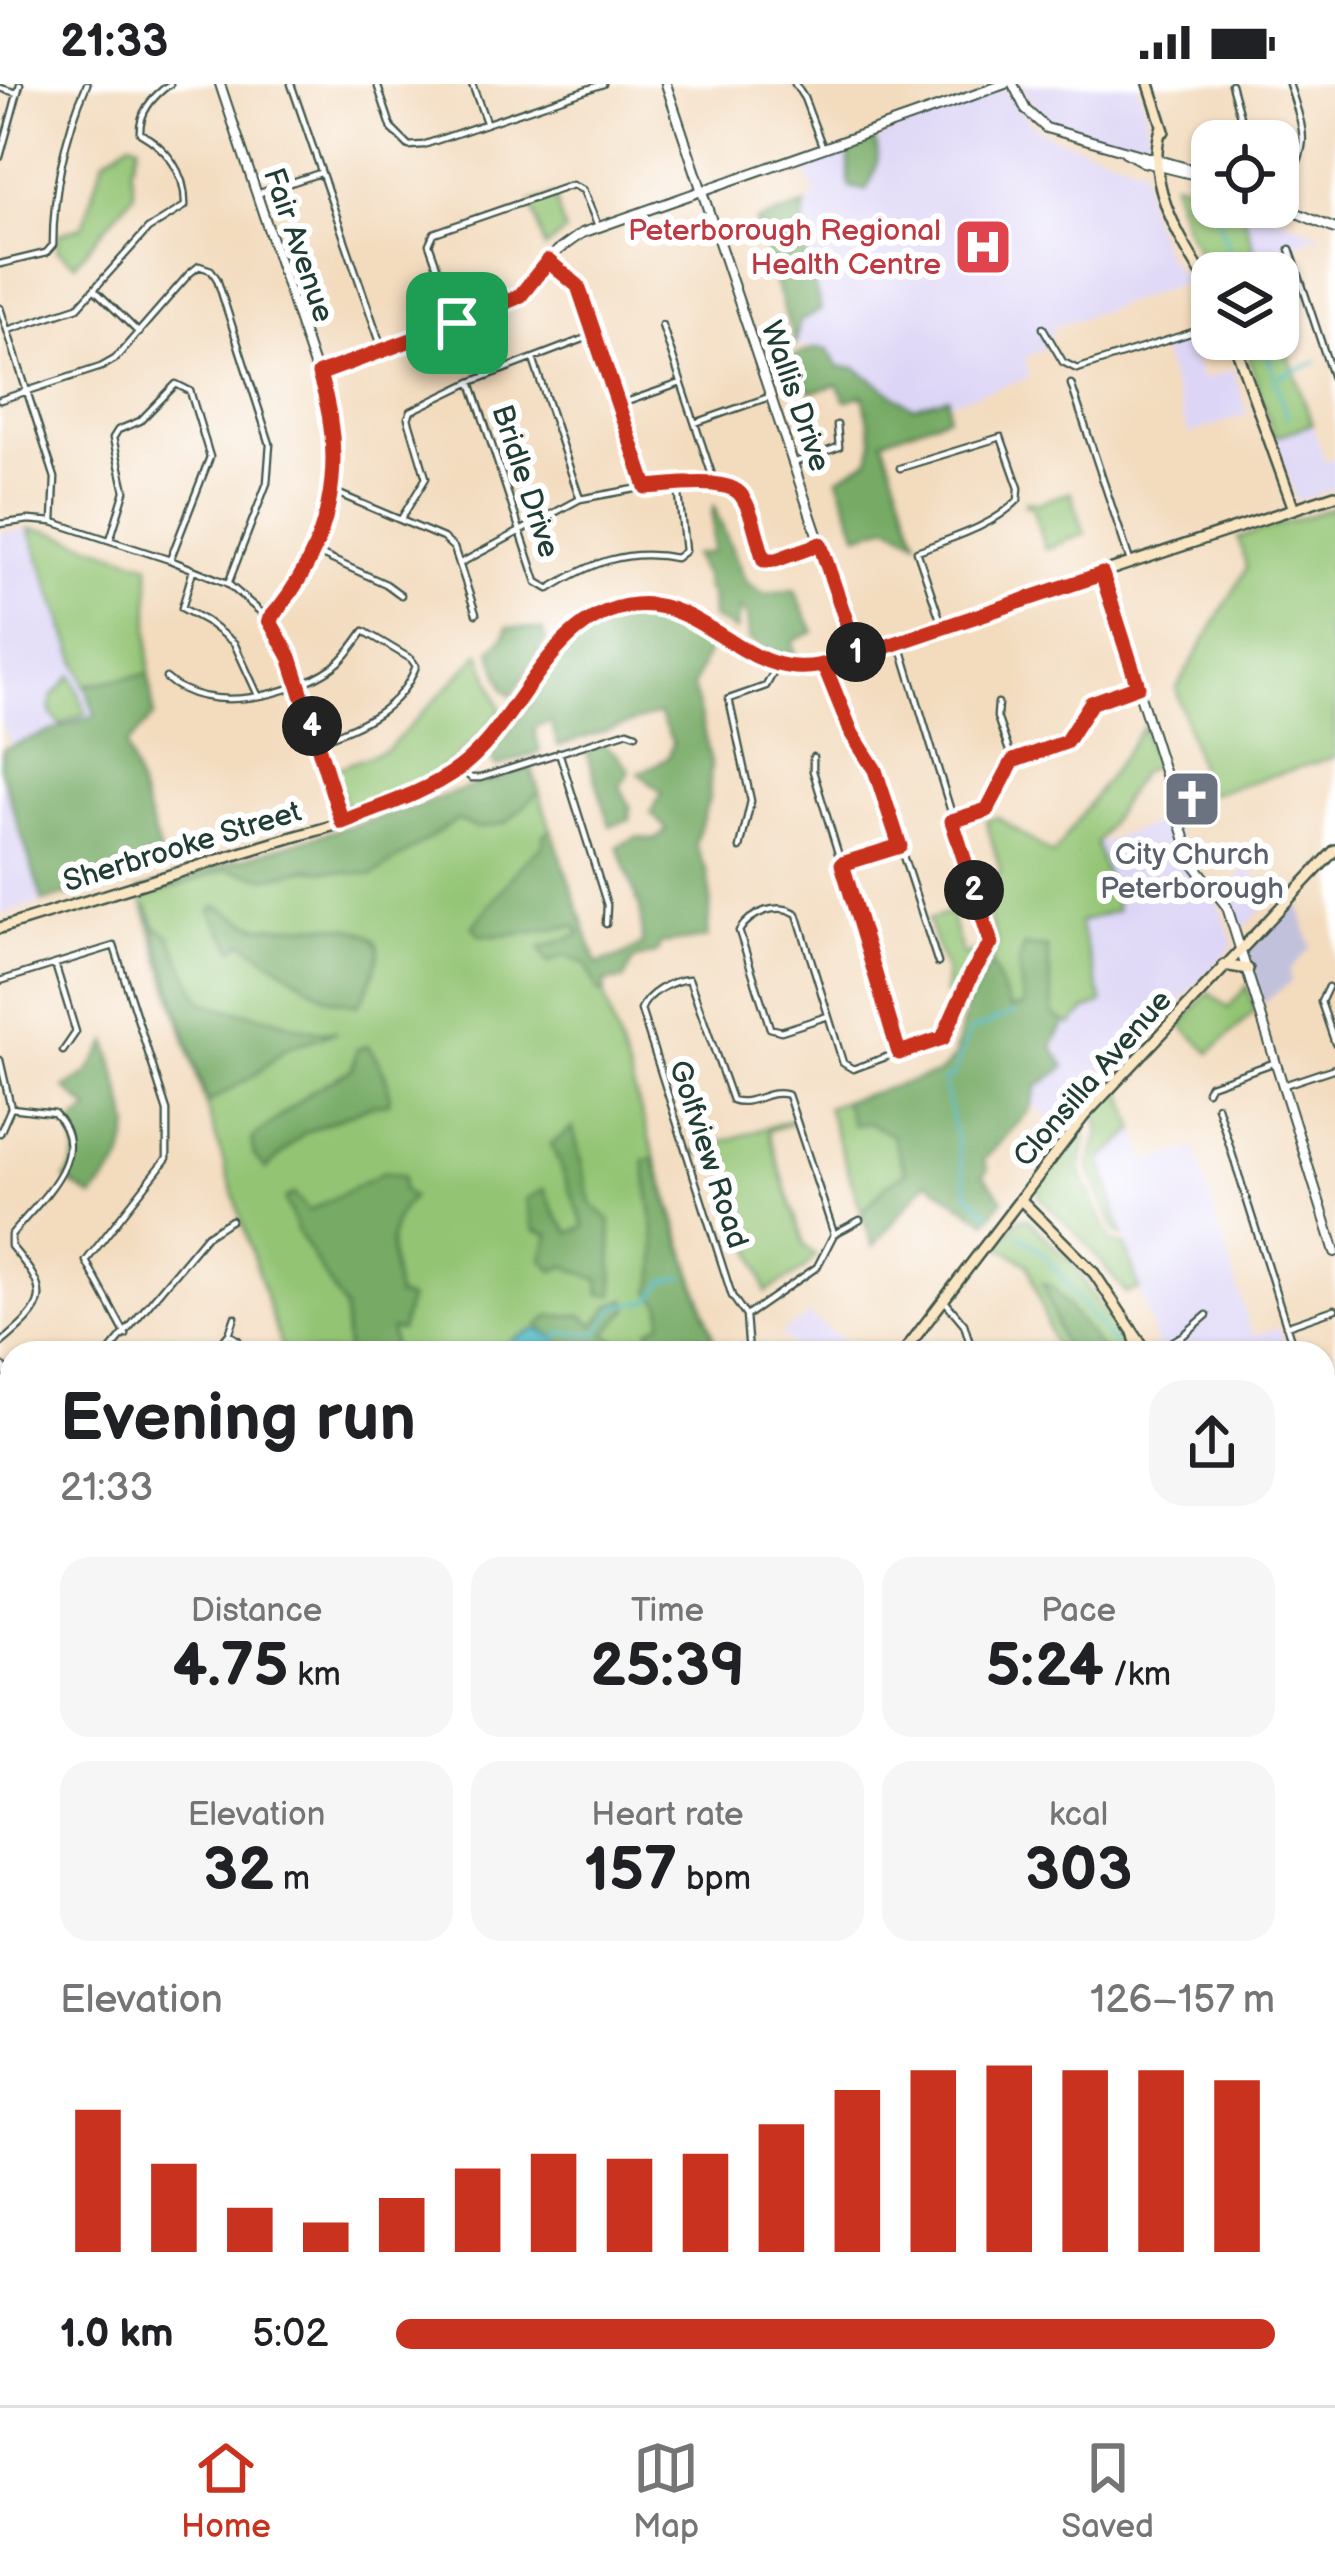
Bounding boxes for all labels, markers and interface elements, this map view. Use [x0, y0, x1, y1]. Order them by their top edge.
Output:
text: 21:33 [60, 15, 168, 70]
map controls [1191, 120, 1299, 360]
button: locate [1191, 120, 1299, 228]
street label: Fair Avenue [255, 164, 341, 327]
place label: Peterborough Regional Health Centre [628, 213, 941, 283]
hospital icon: Peterborough Regional Health Centre [952, 216, 1014, 278]
button: layers [1191, 252, 1299, 360]
pin [406, 272, 508, 374]
icon: arrive [424, 290, 490, 356]
street label: Wallis Drive [753, 316, 838, 476]
street label: Bridle Drive [483, 400, 567, 562]
pin: 1 [826, 622, 886, 682]
text: 1 [849, 632, 863, 672]
pin: 4 [282, 696, 342, 756]
text: 4 [302, 706, 322, 746]
church icon: City Church Peterborough [1161, 768, 1223, 830]
street label: Sherbrooke Street [59, 794, 305, 900]
place label: City Church Peterborough [1100, 837, 1284, 907]
pin: 2 [944, 860, 1004, 920]
text: 2 [964, 870, 984, 910]
street label: Clonsilla Avenue [1006, 983, 1179, 1174]
street label: Golfview Road [661, 1056, 755, 1253]
text: Evening run [60, 1380, 416, 1459]
button: share [1149, 1380, 1275, 1506]
text: 21:33 [60, 1465, 153, 1512]
text: Distance [191, 1591, 322, 1631]
text: Time [631, 1591, 704, 1631]
text: Pace [1041, 1591, 1116, 1631]
text: 4.75 [172, 1631, 288, 1703]
text: 25:39 [590, 1631, 745, 1703]
text: 5:24 [986, 1631, 1104, 1703]
text: km [288, 1655, 341, 1695]
text: /km [1104, 1655, 1171, 1695]
text: Elevation [188, 1795, 325, 1835]
text: Heart rate [591, 1795, 744, 1835]
text: kcal [1049, 1795, 1108, 1835]
text: 32 [203, 1835, 274, 1907]
text: 157 [584, 1835, 677, 1907]
text: 303 [1025, 1835, 1132, 1907]
text: m [274, 1859, 310, 1899]
text: bpm [677, 1859, 751, 1899]
text: Elevation [60, 1977, 223, 2024]
text: 126–157 m [1090, 1977, 1275, 2024]
text: 1.0 km [60, 2311, 174, 2358]
text: 5:02 [252, 2311, 328, 2358]
tab: Home [181, 2435, 271, 2547]
tab: Map [633, 2435, 699, 2547]
tab: Saved [1061, 2435, 1154, 2547]

